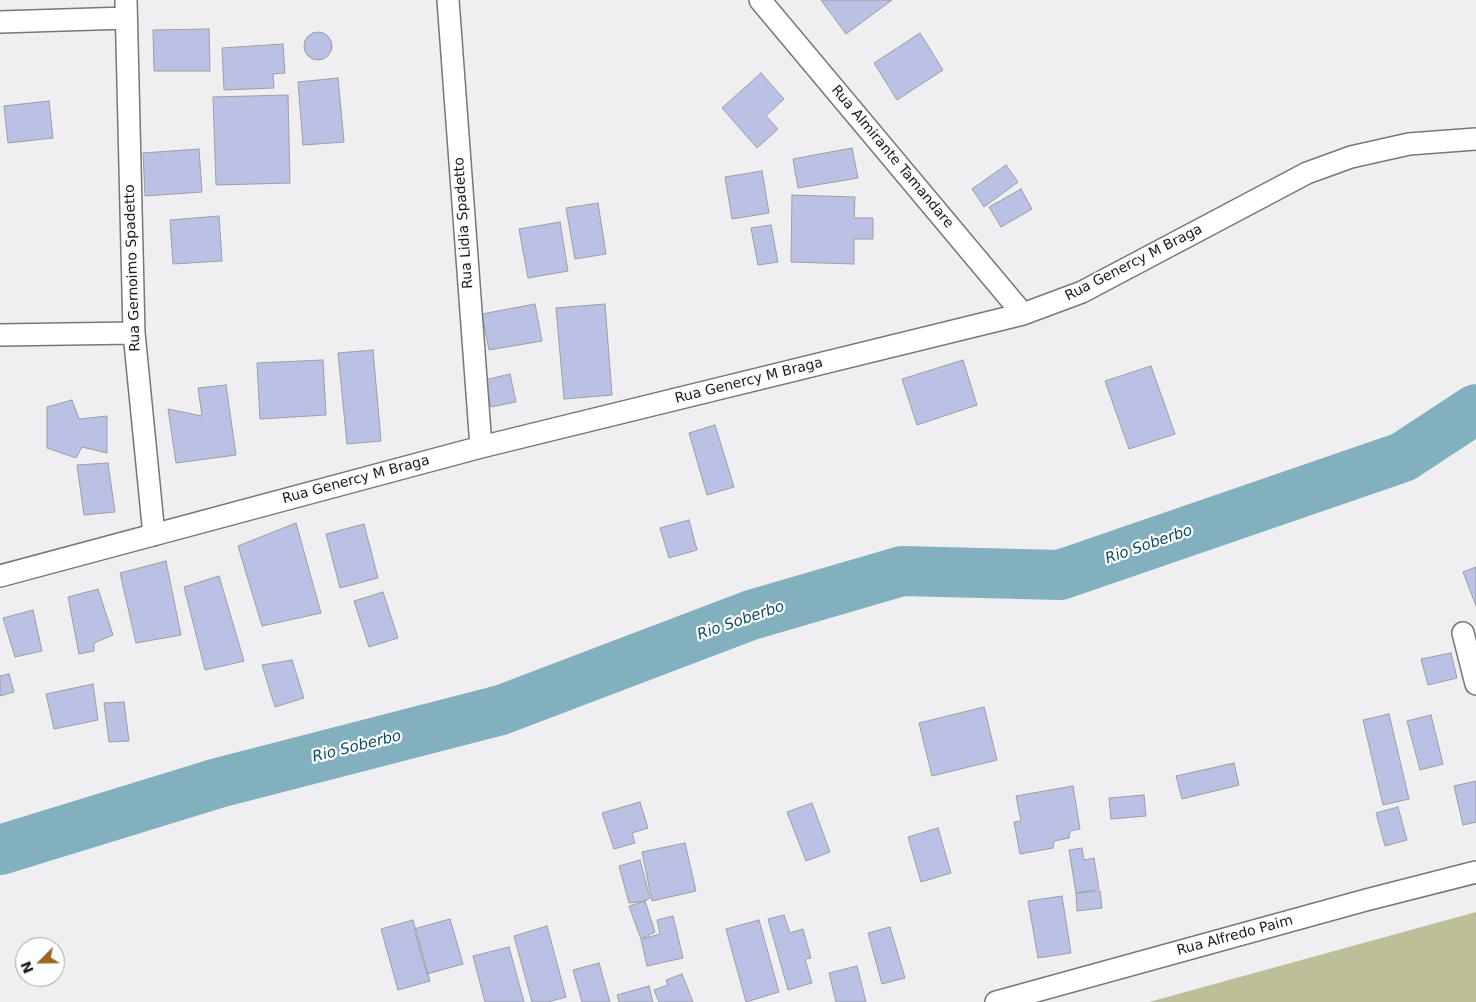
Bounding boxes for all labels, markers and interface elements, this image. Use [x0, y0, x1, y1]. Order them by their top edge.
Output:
street label: Rua Almirante Tamandare [827, 82, 957, 232]
street label: Rua Lidia Spadetto [451, 157, 477, 289]
street label: Rua Gernoimo Spadetto [122, 184, 144, 352]
street label: Rua Genercy M Braga [1063, 221, 1205, 305]
street label: Rua Genercy M Braga [673, 354, 825, 408]
street label: Rua Genercy M Braga [281, 452, 431, 508]
water label: Rio Soberbo [1103, 522, 1195, 568]
water label: Rio Soberbo [695, 598, 787, 644]
water label: Rio Soberbo [311, 727, 403, 767]
street label: Rua Alfredo Paim [1175, 912, 1295, 960]
north arrow [15, 937, 65, 987]
text: N [17, 959, 37, 976]

